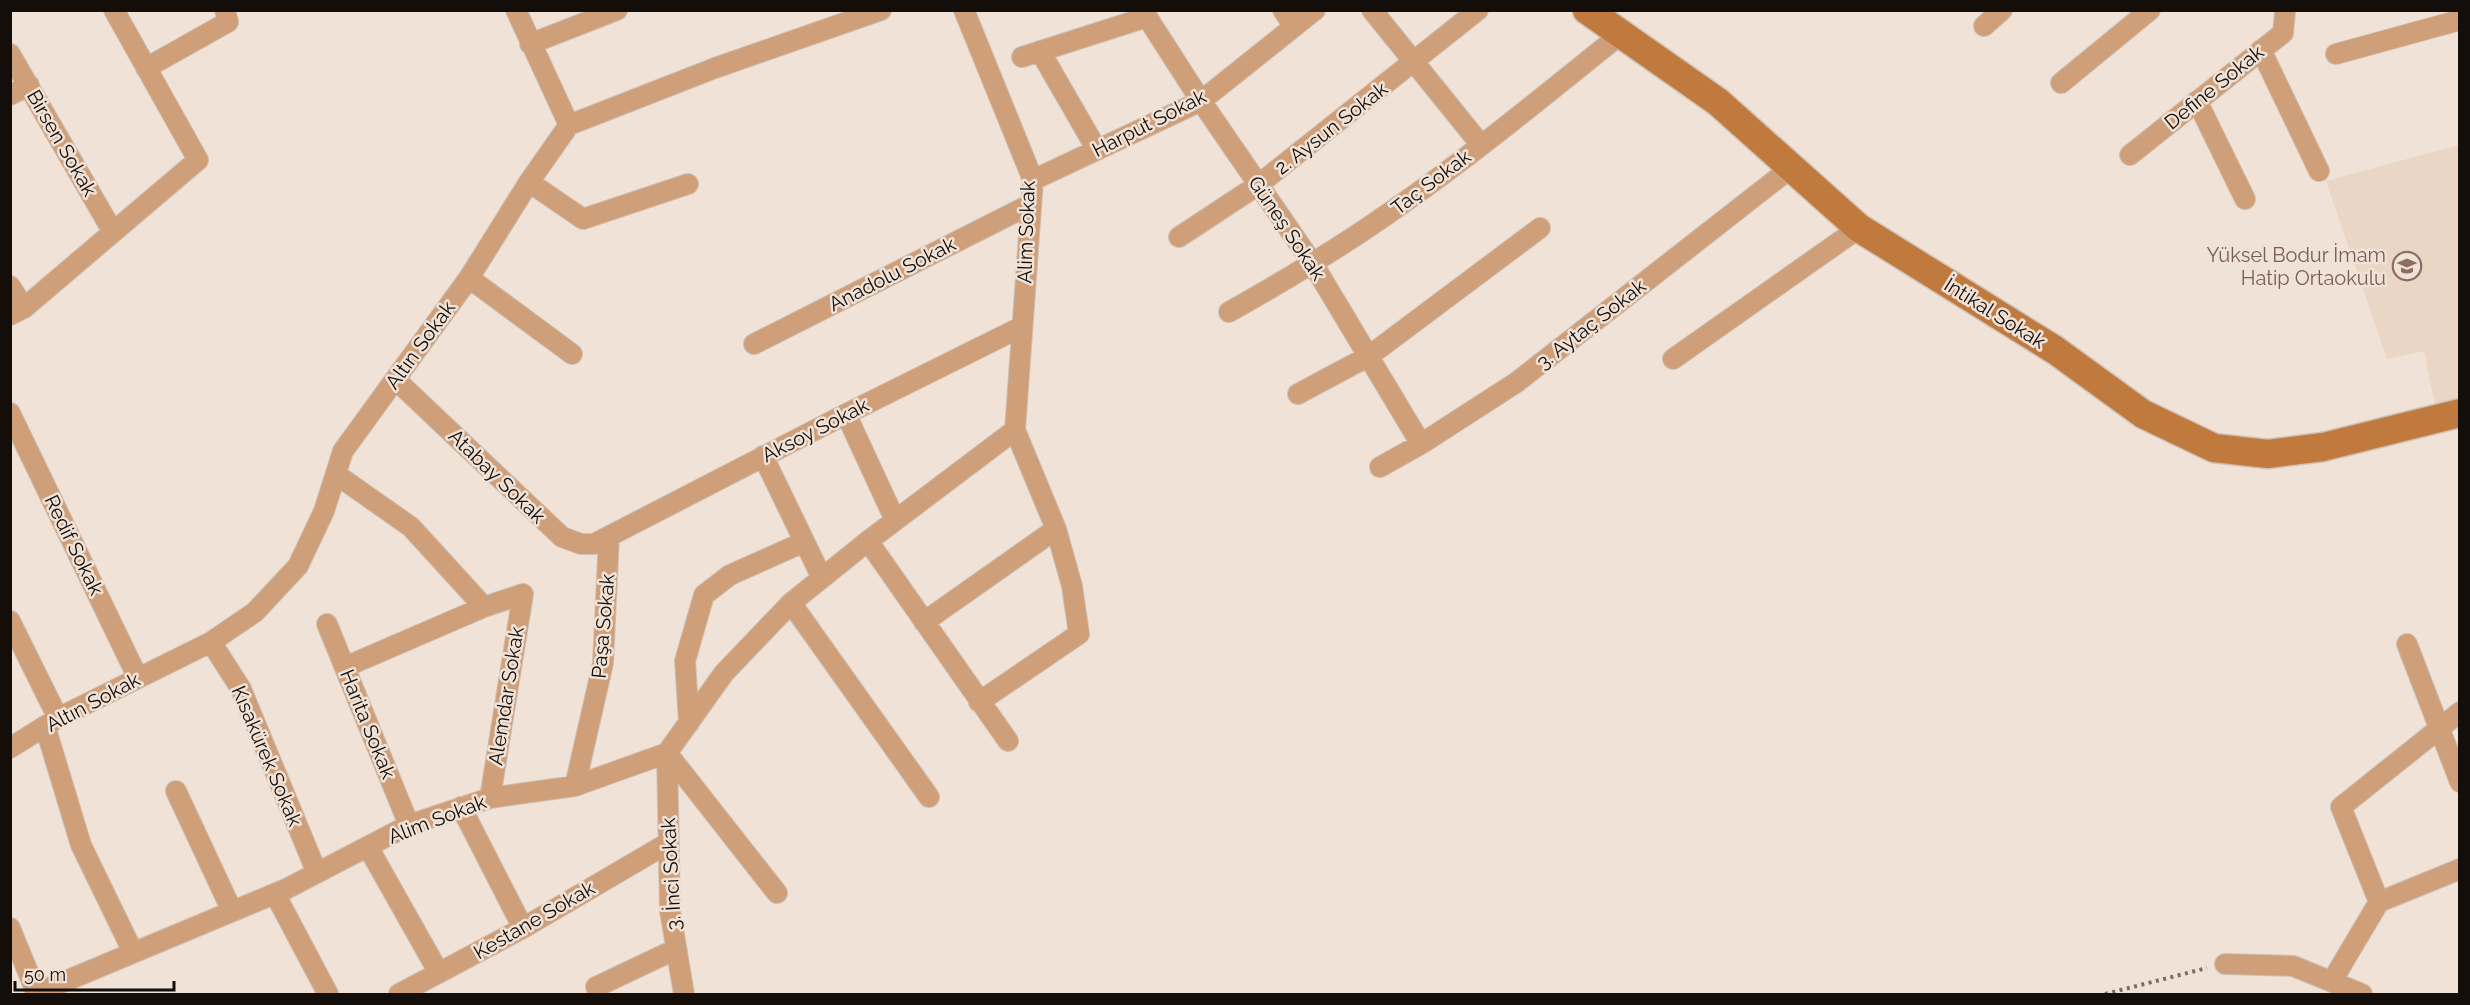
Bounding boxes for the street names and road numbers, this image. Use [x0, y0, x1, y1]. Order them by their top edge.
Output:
street label: Define Sokak [2160, 39, 2269, 134]
street label: 2. Aysun Sokak [1270, 76, 1392, 179]
street label: Harput Sokak [1088, 84, 1210, 162]
street label: Birsen Sokak [22, 85, 102, 201]
street label: Taç Sokak [1387, 144, 1476, 220]
street label: Güneş Sokak [1243, 171, 1331, 285]
street label: Alim Sokak [1012, 180, 1040, 284]
street label: Anadolu Sokak [825, 232, 960, 316]
street label: İntikal Sokak [1940, 271, 2051, 354]
street label: 3. Aytaç Sokak [1531, 274, 1651, 374]
street label: Altın Sokak [380, 296, 460, 394]
street label: Aksoy Sokak [758, 393, 873, 467]
street label: Atabay Sokak [444, 424, 551, 528]
street label: Redif Sokak [39, 491, 109, 599]
street label: Paşa Sokak [586, 572, 620, 679]
street label: Alemdar Sokak [483, 625, 529, 767]
street label: Harita Sokak [335, 666, 401, 783]
street label: Altın Sokak [42, 667, 144, 737]
street label: Kısakürek Sokak [227, 682, 308, 830]
street label: Alim Sokak [385, 789, 490, 849]
street label: 3. İnci Sokak [655, 817, 686, 931]
street label: Kestane Sokak [469, 875, 599, 964]

